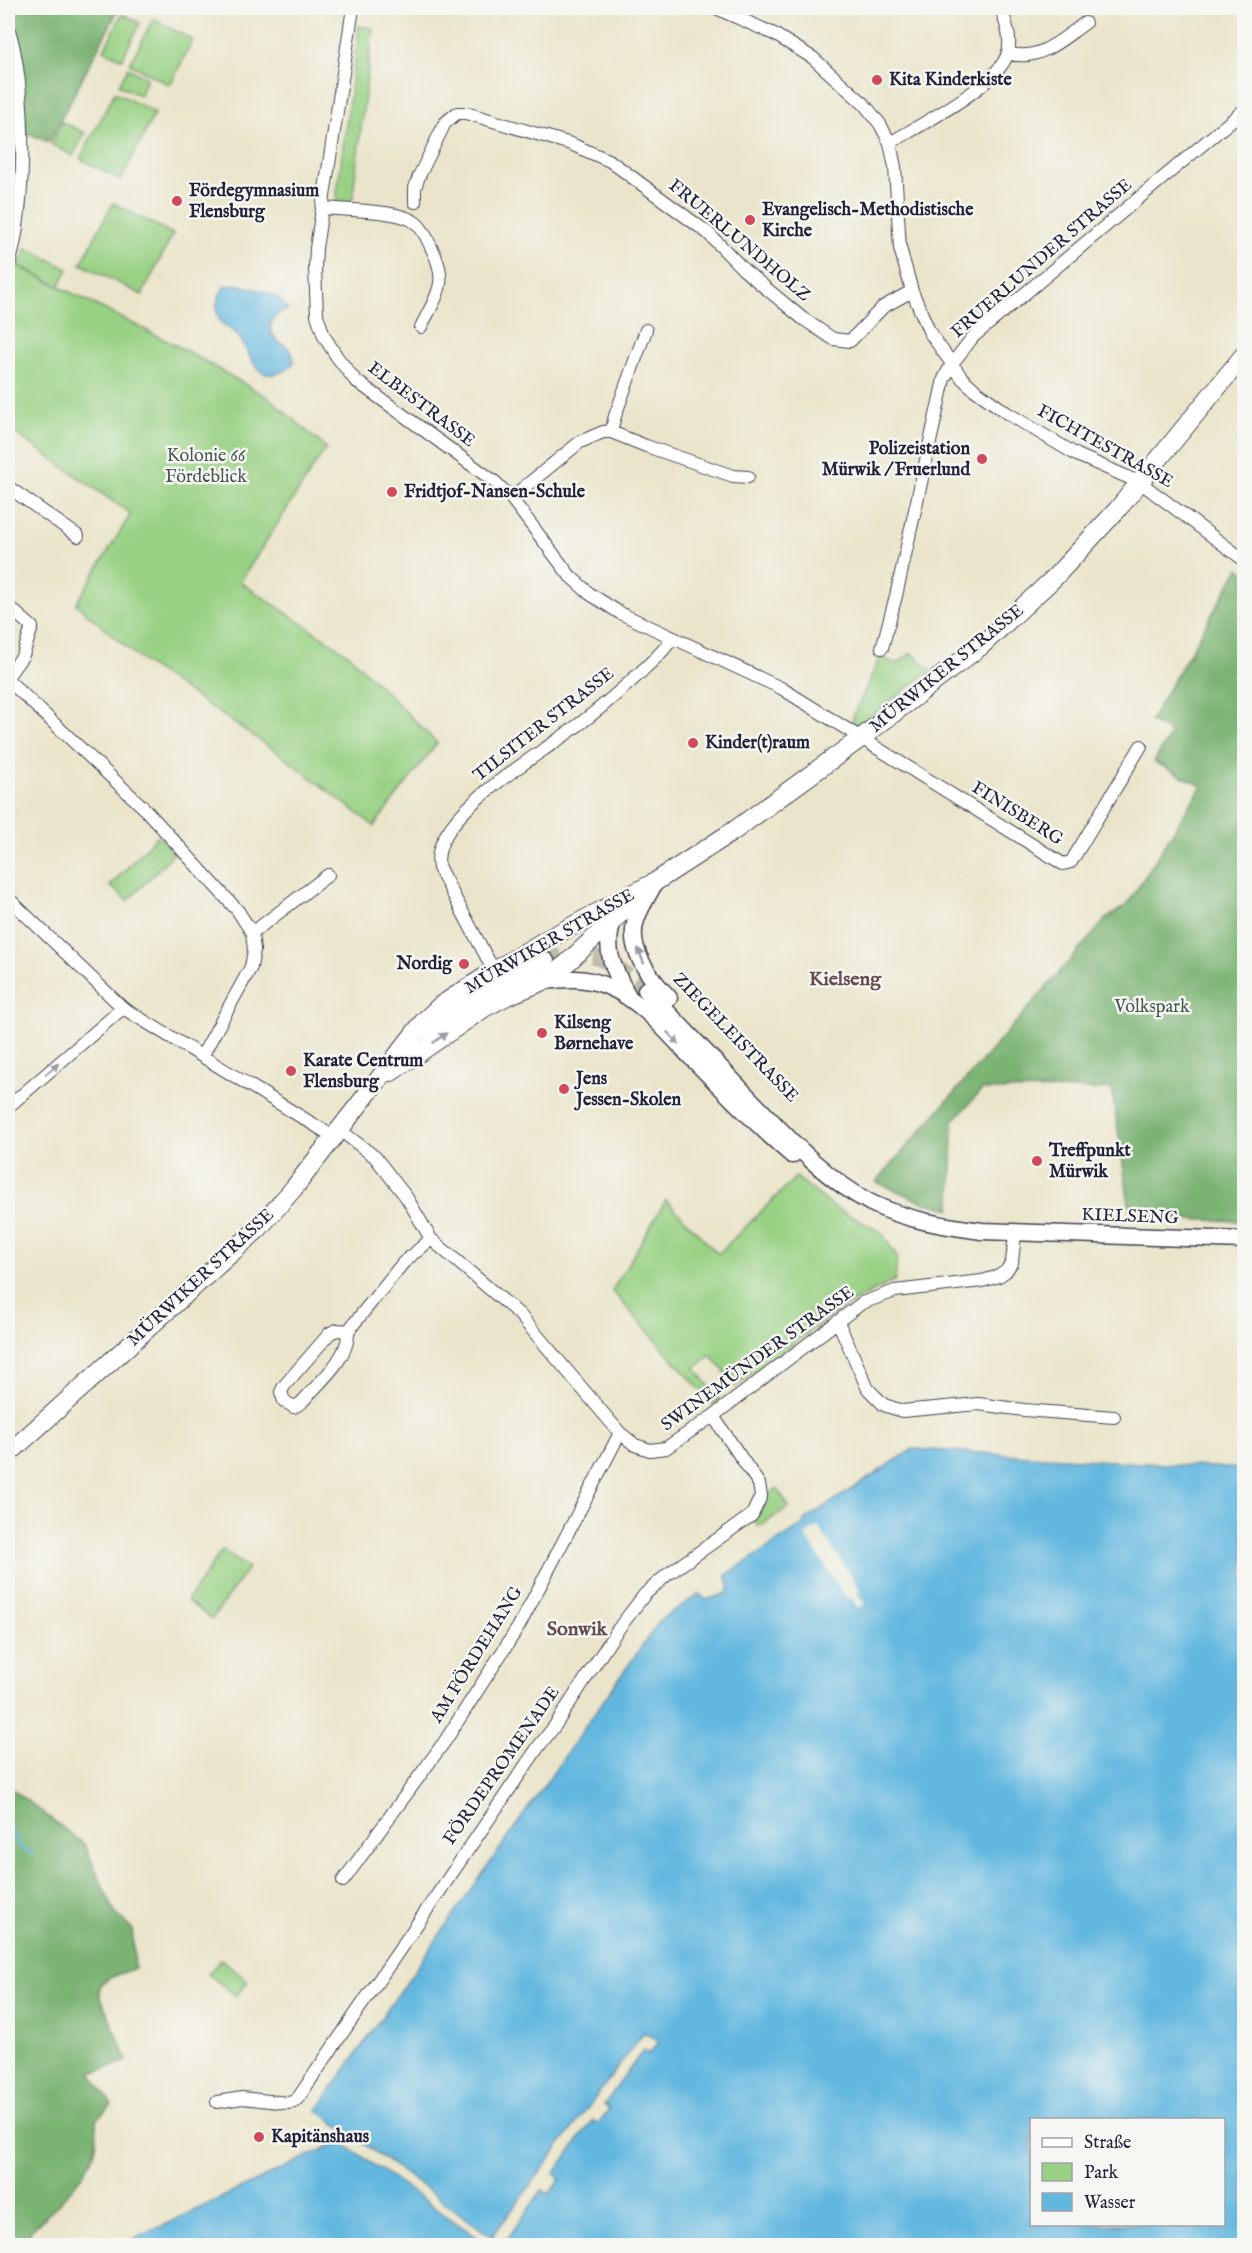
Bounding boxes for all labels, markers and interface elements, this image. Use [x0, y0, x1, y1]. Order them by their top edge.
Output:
place label: Kita Kinderkiste [889, 69, 1012, 92]
marker: Kita Kinderkiste [870, 73, 884, 87]
street label: FRUERLUNDER STRASSE [947, 174, 1137, 344]
street label: FRUERLUNDHOLZ [663, 175, 815, 307]
place label: Fördegymnasium Flensburg [189, 180, 319, 224]
marker: Fördegymnasium Flensburg [170, 194, 184, 208]
place label: Evangelisch-Methodistische Kirche [762, 199, 974, 243]
marker: Evangelisch-Methodistische Kirche [743, 213, 757, 227]
street label: ELBESTRASSE [363, 357, 479, 453]
street label: FICHTESTRASSE [1033, 400, 1177, 494]
place label: Polizeistation Mürwik / Fruerlund [822, 438, 970, 482]
park label: Kolonie 66 Fördeblick [165, 445, 247, 489]
marker: Polizeistation Mürwik / Fruerlund [975, 452, 989, 466]
place label: Fridtjof-Nansen-Schule [404, 481, 586, 504]
marker: Fridtjof-Nansen-Schule [385, 485, 399, 499]
street label: MÜRWIKER STRASSE [865, 599, 1029, 738]
street label: TILSITER STRASSE [469, 663, 619, 787]
place label: Kinder(t)raum [705, 732, 810, 755]
marker: Kinder(t)raum [686, 736, 700, 750]
street label: FINISBERG [967, 777, 1068, 852]
street label: MÜRWIKER STRASSE [461, 883, 639, 1000]
one-way arrow [635, 947, 645, 965]
place label: Nordig [395, 953, 453, 976]
marker: Nordig [457, 957, 471, 971]
district label: Kielseng [809, 967, 882, 992]
street label: ZIEGELEISTRASSE [667, 968, 803, 1108]
park label: Volkspark [1113, 996, 1190, 1019]
place label: Kilseng Børnehave [554, 1012, 634, 1056]
marker: Kilseng Børnehave [535, 1026, 549, 1040]
one-way arrow [665, 1030, 679, 1044]
one-way arrow [432, 1032, 448, 1044]
place label: Karate Centrum Flensburg [303, 1050, 423, 1094]
one-way arrow [44, 1063, 60, 1076]
marker: Karate Centrum Flensburg [284, 1064, 298, 1078]
place label: Jens Jessen-Skolen [574, 1068, 681, 1112]
marker: Jens Jessen-Skolen [557, 1082, 571, 1096]
place label: Treffpunkt Mürwik [1048, 1140, 1132, 1184]
marker: Treffpunkt Mürwik [1030, 1154, 1044, 1168]
street label: MÜRWIKER STRASSE [122, 1203, 279, 1352]
street label: KIELSENG [1081, 1204, 1180, 1230]
street label: SWINEMÜNDER STRASSE [656, 1280, 859, 1437]
street label: AM FÖRDEHANG [424, 1581, 529, 1728]
district label: Sonwik [547, 1617, 609, 1642]
street label: FÖRDEPROMENADE [438, 1682, 565, 1850]
legend [1030, 2118, 1225, 2226]
place label: Kapitänshaus [271, 2126, 370, 2149]
marker: Kapitänshaus [252, 2130, 266, 2144]
text: Straße [1084, 2132, 1131, 2155]
text: Park [1084, 2162, 1119, 2185]
text: Wasser [1084, 2192, 1136, 2215]

